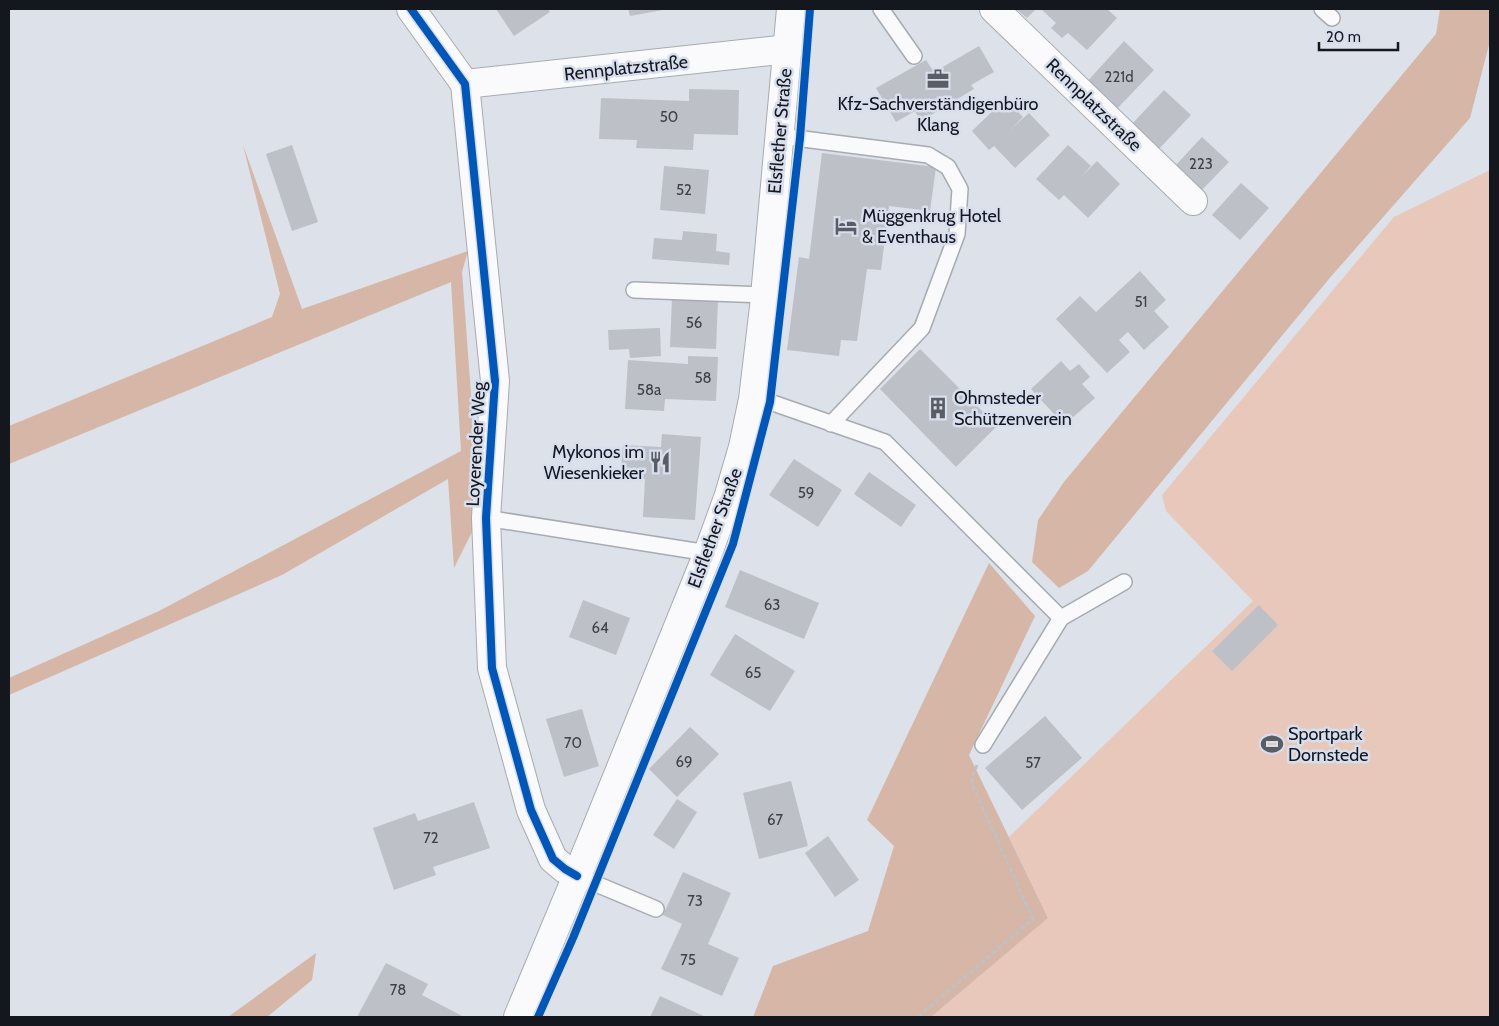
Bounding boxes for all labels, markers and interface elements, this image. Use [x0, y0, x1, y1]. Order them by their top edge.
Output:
scale bar [1319, 20, 1398, 52]
text: 20 m [1326, 28, 1361, 46]
street label: Rennplatzstraße [563, 51, 689, 85]
street label: Rennplatzstraße [1042, 54, 1146, 156]
office icon: Kfz-Sachverständigenbüro Klang [925, 66, 951, 92]
street label: Elsflether Straße [764, 67, 796, 195]
house number: 221d [1105, 68, 1133, 86]
place label: Kfz-Sachverständigenbüro Klang [837, 93, 1039, 136]
house number: 50 [660, 108, 678, 126]
house number: 223 [1189, 155, 1213, 173]
house number: 52 [676, 181, 692, 199]
place label: Müggenkrug Hotel & Eventhaus [862, 205, 1002, 248]
hotel icon: Müggenkrug Hotel & Eventhaus [833, 213, 859, 239]
house number: 51 [1134, 293, 1148, 311]
house number: 56 [686, 314, 702, 332]
house number: 58 [694, 369, 712, 387]
street label: Loyerender Weg [462, 380, 490, 507]
house number: 58a [637, 381, 662, 399]
place label: Ohmsteder Schützenverein [954, 387, 1072, 430]
building icon: Ohmsteder Schützenverein [925, 395, 951, 421]
place label: Mykonos im Wiesenkieker [544, 441, 644, 484]
restaurant icon: Mykonos im Wiesenkieker [647, 449, 673, 475]
street label: Elsflether Straße [683, 465, 747, 591]
house number: 59 [798, 484, 814, 502]
house number: 63 [764, 596, 780, 614]
house number: 64 [591, 619, 609, 637]
house number: 65 [745, 664, 761, 682]
place label: Sportpark Dornstede [1288, 723, 1369, 766]
sports icon: Sportpark Dornstede [1259, 731, 1285, 757]
house number: 70 [564, 734, 582, 752]
house number: 69 [675, 753, 693, 771]
house number: 57 [1025, 754, 1041, 772]
house number: 67 [767, 811, 783, 829]
house number: 72 [423, 829, 439, 847]
house number: 73 [687, 892, 703, 910]
house number: 75 [680, 951, 696, 969]
house number: 78 [390, 981, 406, 999]

